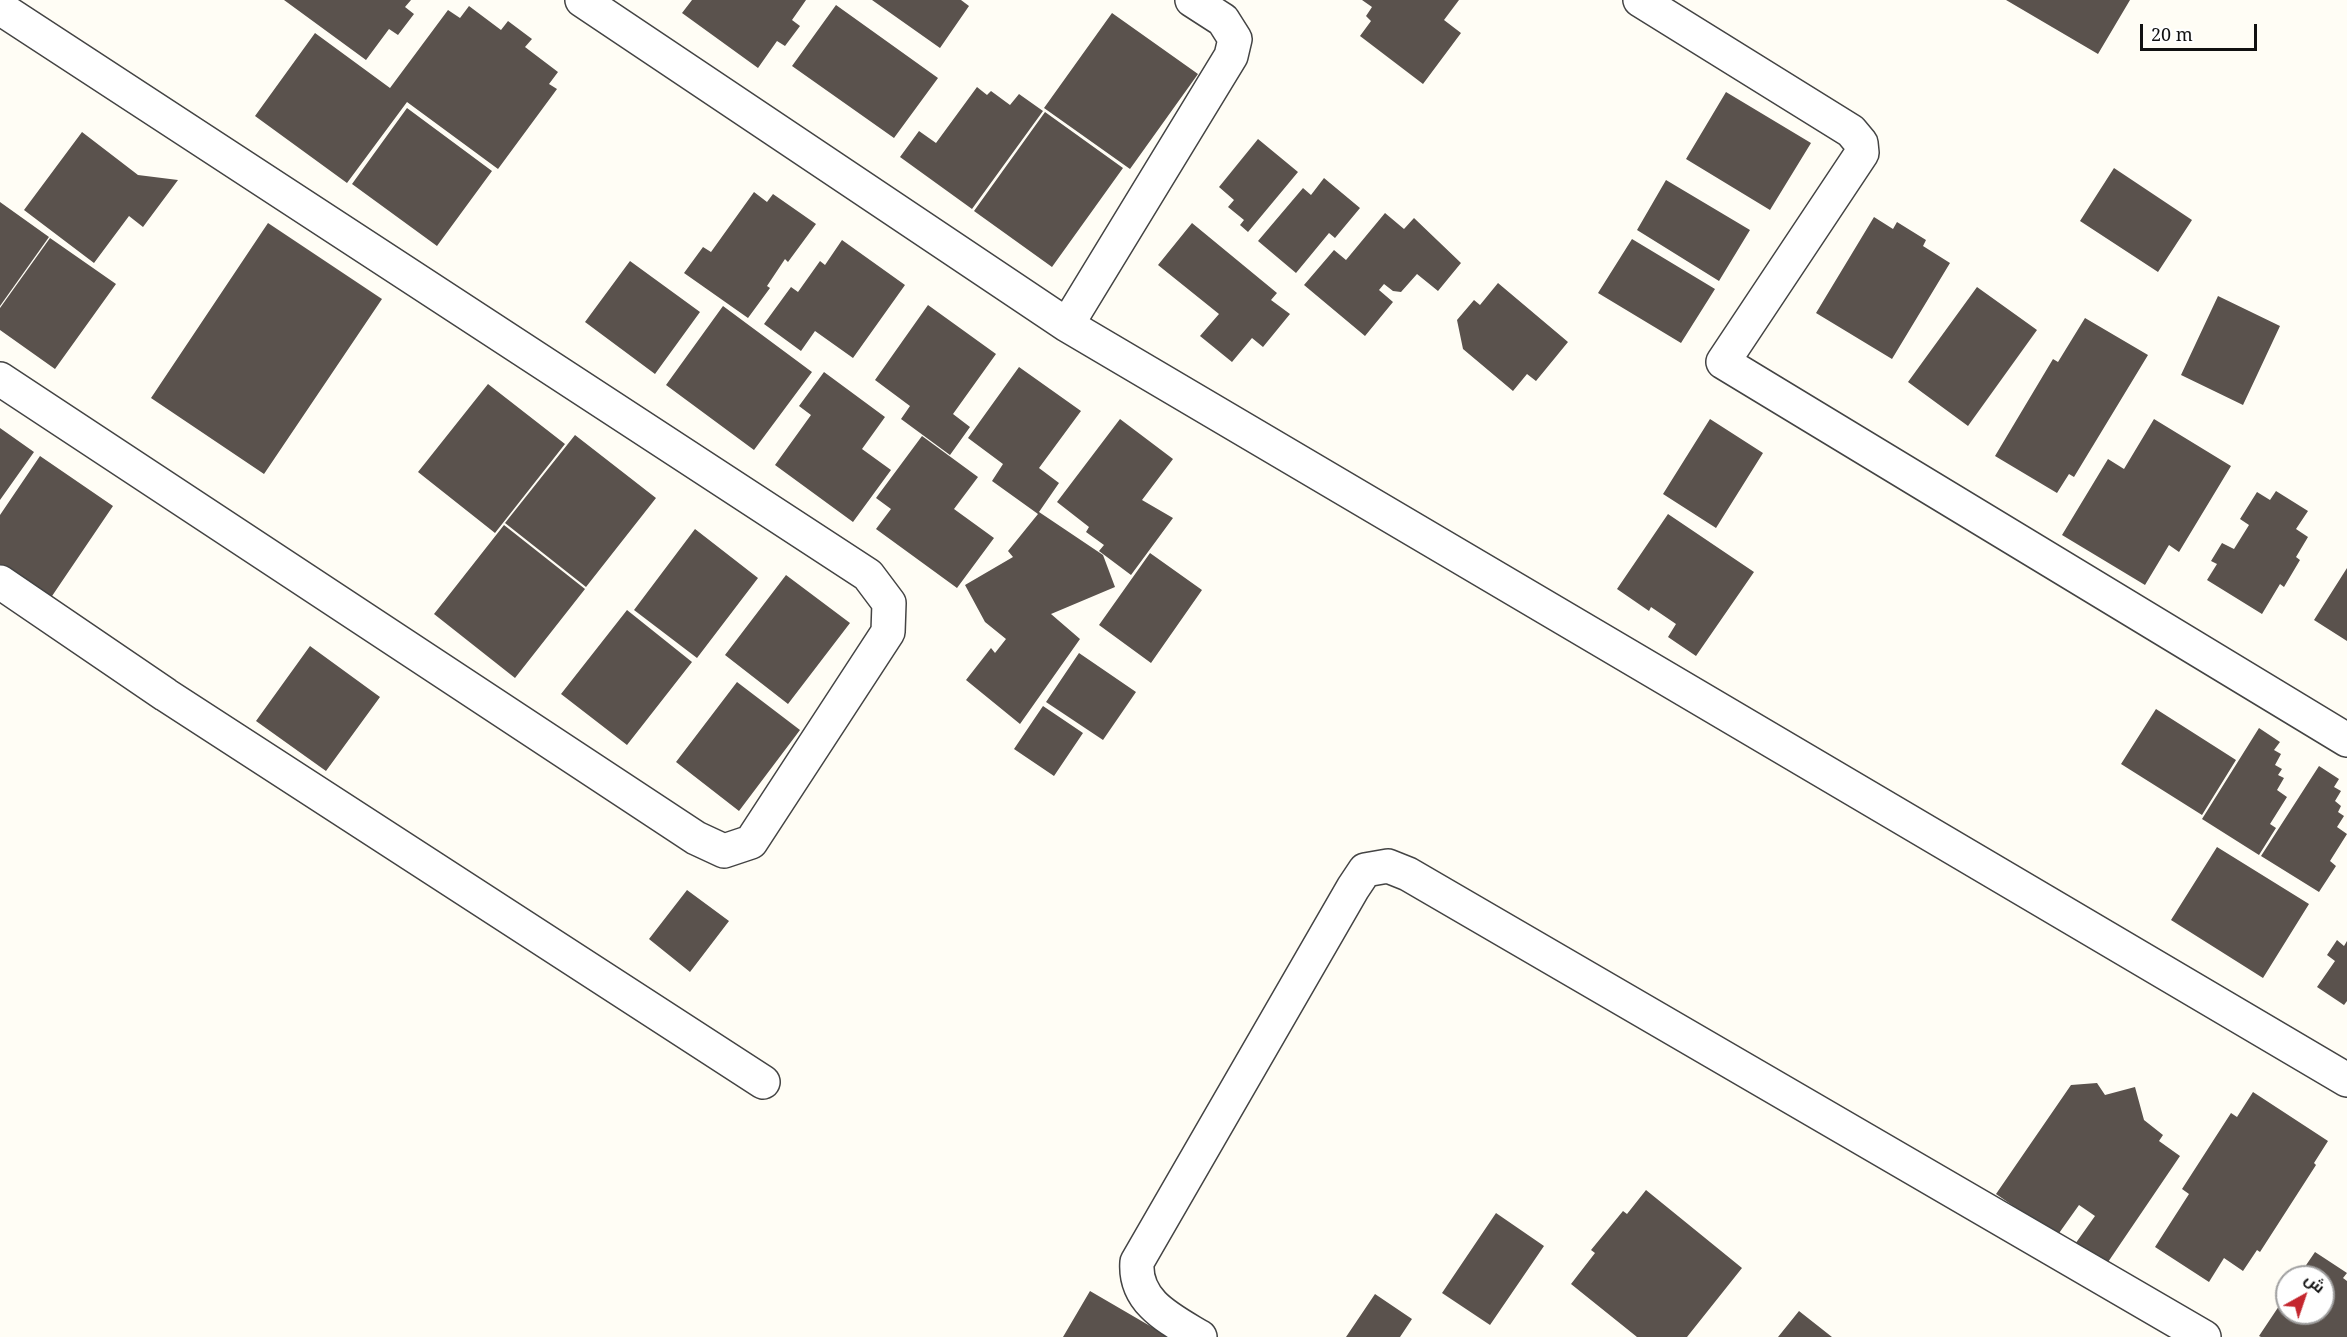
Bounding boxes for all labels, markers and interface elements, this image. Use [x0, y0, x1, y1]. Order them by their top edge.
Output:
scale bar [2143, 12, 2260, 50]
text: 20 m [2151, 22, 2193, 46]
north arrow [2275, 1265, 2335, 1325]
text: ش [2300, 1268, 2330, 1298]

